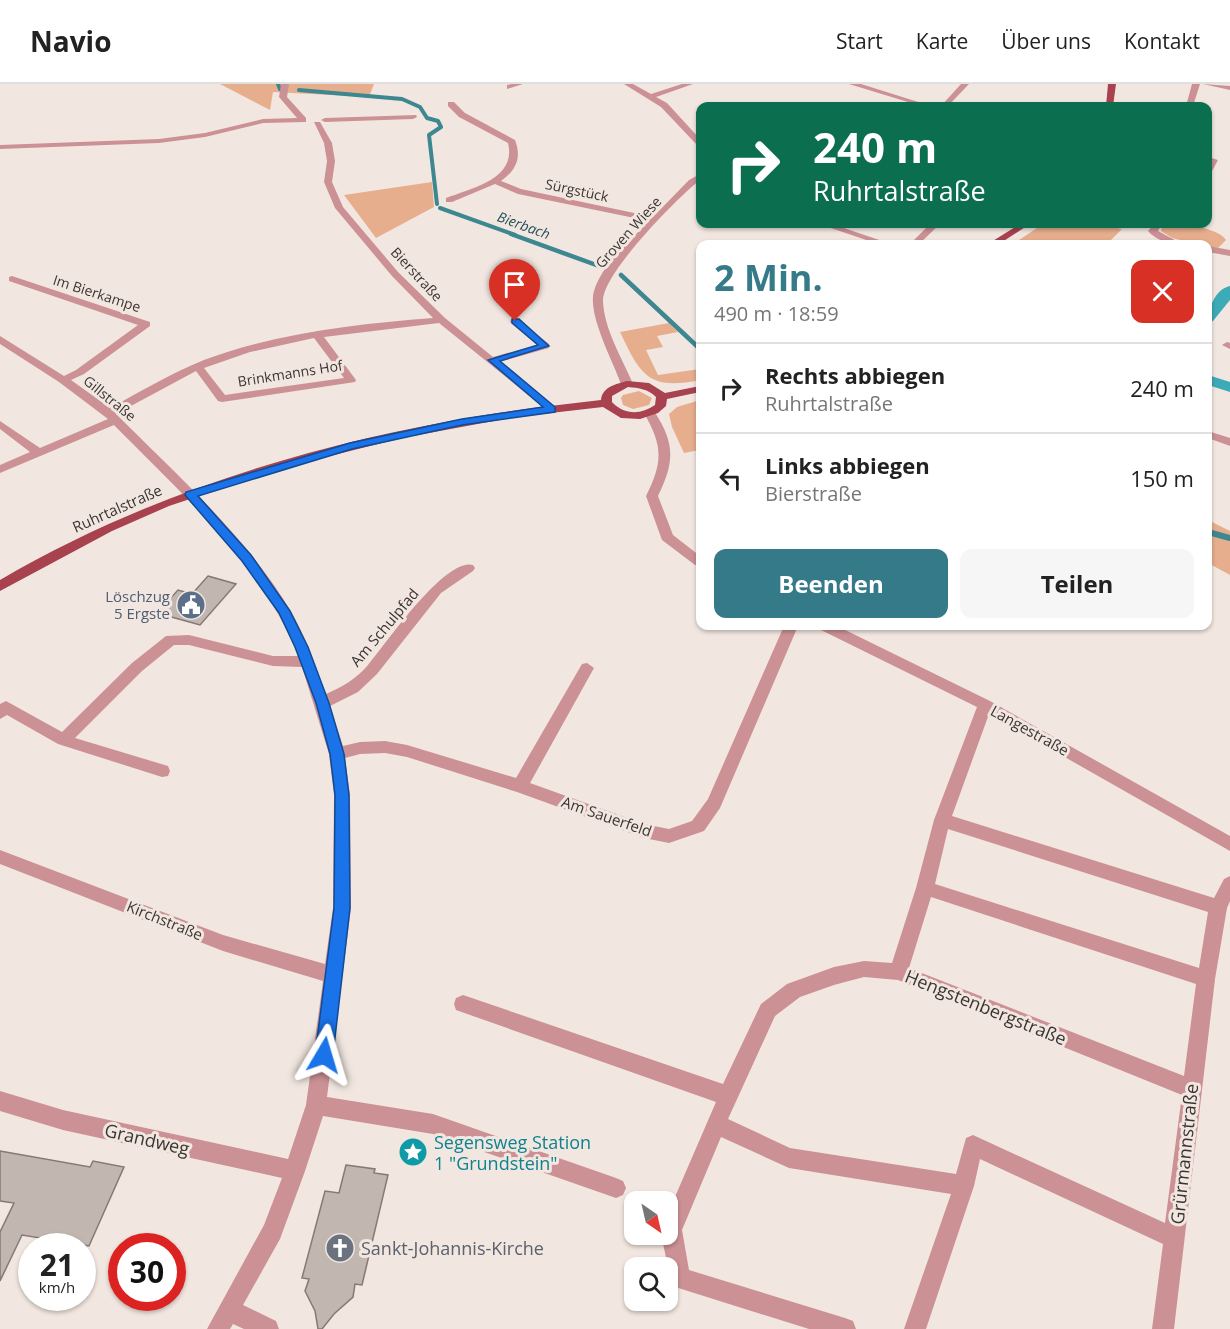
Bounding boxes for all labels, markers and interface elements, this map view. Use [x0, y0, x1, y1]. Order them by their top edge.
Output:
text: Navio [30, 22, 111, 60]
text: Start [836, 27, 883, 55]
text: Karte [916, 27, 968, 55]
text: Über uns [1001, 27, 1091, 55]
text: Kontakt [1124, 27, 1200, 55]
text: 240 m [813, 118, 937, 175]
icon: right [714, 126, 792, 204]
text: Ruhrtalstraße [813, 172, 986, 209]
street label: Sürgstück [544, 174, 611, 206]
street label: Groven Wiese [591, 192, 665, 272]
water label: Bierbach [495, 207, 553, 243]
street label: Bierstraße [387, 243, 447, 305]
text: 2 Min. [714, 253, 823, 302]
pin [489, 259, 540, 321]
button: close [1131, 260, 1194, 323]
icon: arrive [498, 268, 531, 301]
street label: Im Bierkampe [51, 270, 143, 316]
text: 490 m · 18:59 [714, 300, 839, 327]
street label: Brinkmanns Hof [236, 355, 345, 391]
text: Rechts abbiegen [765, 360, 945, 390]
street label: Gillstraße [80, 371, 140, 425]
icon: right [714, 372, 747, 405]
text: 240 m [1130, 373, 1194, 403]
text: Ruhrtalstraße [765, 390, 893, 417]
text: Links abbiegen [765, 450, 930, 480]
icon: left [714, 462, 747, 495]
text: 150 m [1130, 463, 1194, 493]
street label: Ruhrtalstraße [69, 479, 165, 537]
text: Bierstraße [765, 480, 862, 507]
button: Beenden [714, 549, 948, 618]
button: Teilen [960, 549, 1194, 618]
street label: Am Schulpfad [345, 584, 423, 670]
place label: Löschzug 5 Ergste [105, 586, 170, 623]
public building icon: Löschzug 5 Ergste [175, 589, 207, 621]
street label: Langestraße [987, 700, 1073, 760]
street label: Am Sauerfeld [559, 791, 655, 841]
street label: Kirchstraße [124, 896, 206, 944]
street label: Hengstenbergstraße [902, 964, 1070, 1050]
position arrow [292, 1023, 356, 1087]
street label: Grürmannstraße [1165, 1083, 1203, 1225]
street label: Grandweg [102, 1118, 192, 1160]
place label: Segensweg Station 1 "Grundstein" [434, 1130, 591, 1175]
place icon: Segensweg Station 1 "Grundstein" [397, 1136, 429, 1168]
north arrow [624, 1191, 678, 1245]
map controls [624, 1191, 678, 1311]
church icon: Sankt-Johannis-Kirche [324, 1232, 356, 1264]
speed limit sign: 30 [108, 1233, 186, 1311]
place label: Sankt-Johannis-Kirche [361, 1236, 544, 1260]
text: 21 [40, 1244, 74, 1285]
button: search [624, 1257, 678, 1311]
text: km/h [39, 1277, 75, 1297]

